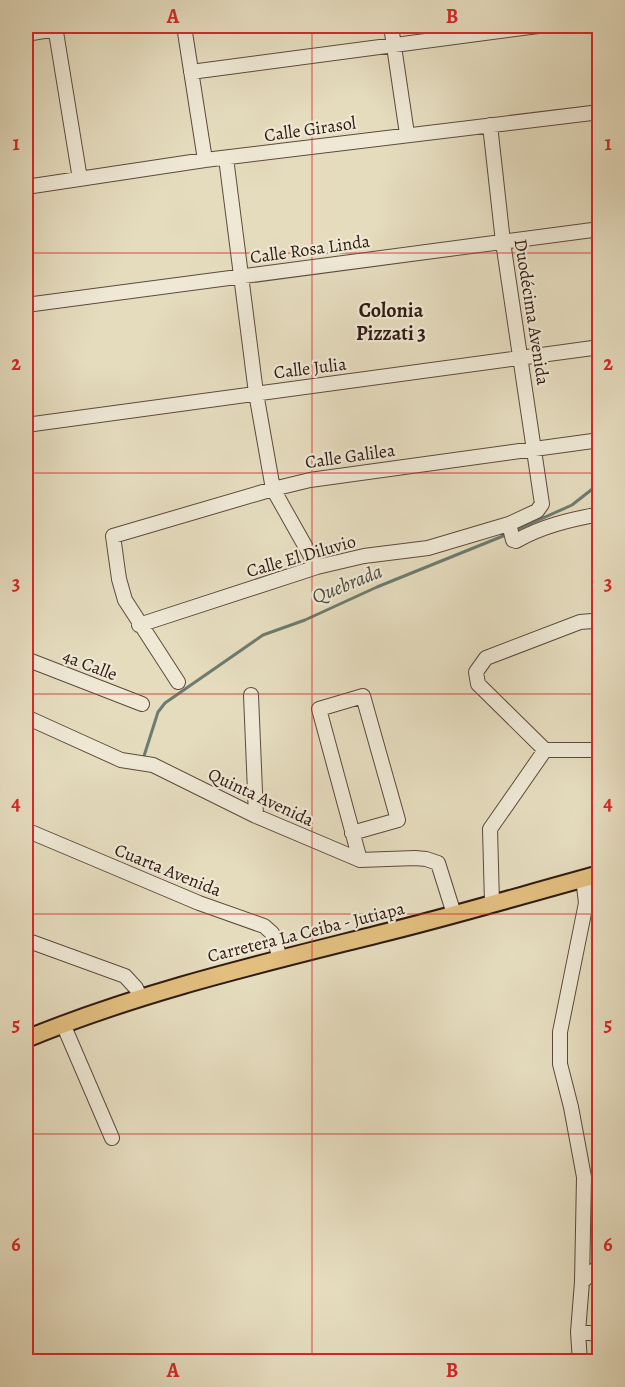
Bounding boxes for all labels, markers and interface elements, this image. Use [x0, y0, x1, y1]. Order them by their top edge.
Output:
text: A [166, 3, 180, 30]
text: B [446, 3, 458, 30]
street label: Calle Girasol [263, 111, 358, 147]
text: 1 [12, 130, 20, 157]
text: 1 [604, 130, 612, 157]
street label: Calle Rosa Linda [249, 229, 372, 269]
street label: Duodécima Avenida [509, 237, 555, 387]
district label: Colonia Pizzati 3 [356, 297, 426, 347]
text: 2 [11, 350, 21, 377]
text: 2 [603, 350, 613, 377]
street label: Calle Julia [272, 352, 348, 384]
street label: Calle Galilea [303, 438, 397, 474]
street label: Calle El Diluvio [244, 529, 358, 583]
water label: Quebrada [308, 558, 386, 610]
text: 3 [12, 570, 20, 597]
text: 3 [604, 570, 612, 597]
street label: 4a Calle [59, 644, 121, 686]
street label: Quinta Avenida [204, 762, 318, 832]
text: 4 [11, 790, 21, 817]
text: 4 [603, 790, 613, 817]
street label: Cuarta Avenida [111, 838, 225, 903]
street label: Carretera La Ceiba - Jutiapa [205, 896, 408, 968]
text: 5 [12, 1011, 20, 1038]
text: 5 [604, 1011, 612, 1038]
text: 6 [11, 1231, 21, 1258]
text: 6 [603, 1231, 613, 1258]
text: A [166, 1357, 180, 1384]
text: B [446, 1357, 458, 1384]

